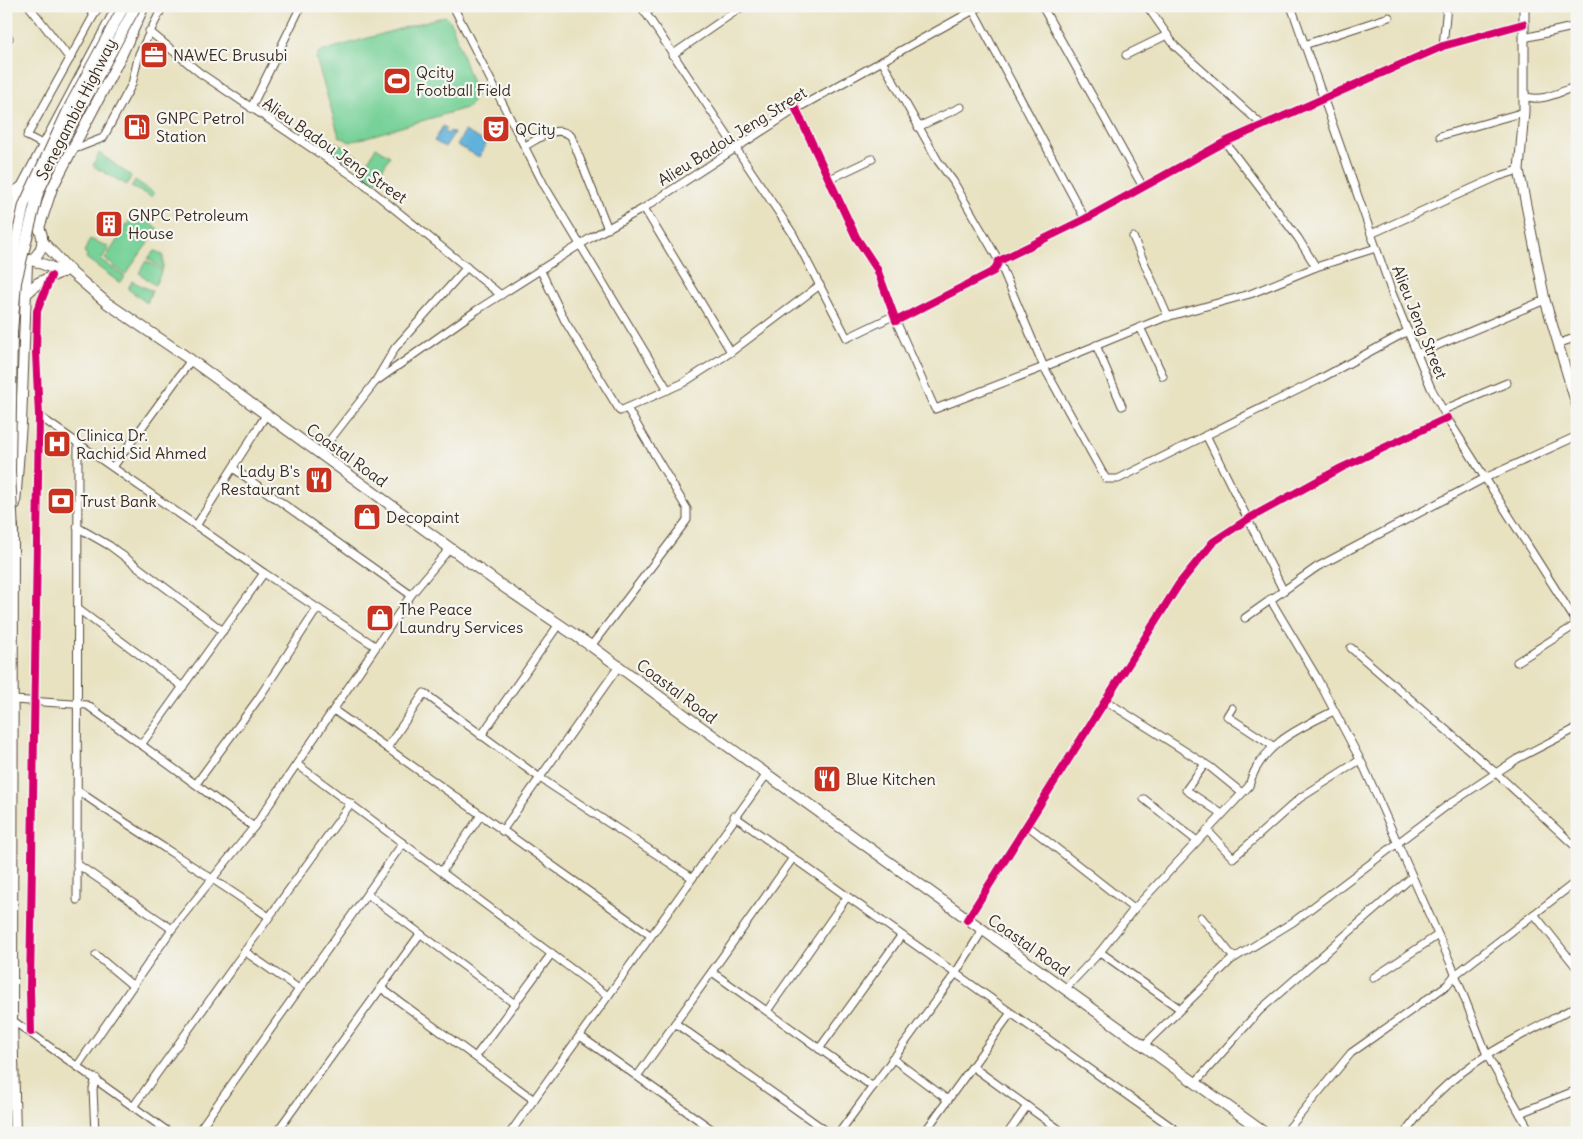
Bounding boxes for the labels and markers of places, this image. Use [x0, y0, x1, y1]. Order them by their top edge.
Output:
office icon: NAWEC Brusubi [139, 40, 169, 70]
place label: NAWEC Brusubi [173, 45, 287, 65]
place label: Qcity Football Field [416, 62, 511, 100]
sports icon: Qcity Football Field [382, 66, 412, 96]
place label: GNPC Petrol Station [156, 108, 245, 146]
fuel station icon: GNPC Petrol Station [122, 112, 152, 142]
theatre icon: QCity [481, 114, 511, 144]
place label: QCity [515, 119, 556, 139]
place label: GNPC Petroleum House [128, 205, 249, 243]
building icon: GNPC Petroleum House [94, 209, 124, 239]
place label: Clinica Dr. Rachid Sid Ahmed [76, 425, 207, 463]
hospital icon: Clinica Dr. Rachid Sid Ahmed [42, 429, 72, 459]
place label: Lady B's Restaurant [220, 461, 301, 499]
restaurant icon: Lady B's Restaurant [304, 465, 334, 495]
bank icon: Trust Bank [46, 486, 76, 516]
place label: Trust Bank [80, 491, 157, 511]
shop icon: Decopaint [352, 502, 382, 532]
place label: Decopaint [386, 507, 460, 527]
place label: The Peace Laundry Services [399, 599, 523, 637]
shop icon: The Peace Laundry Services [365, 603, 395, 633]
restaurant icon: Blue Kitchen [812, 764, 842, 794]
place label: Blue Kitchen [846, 769, 936, 789]

